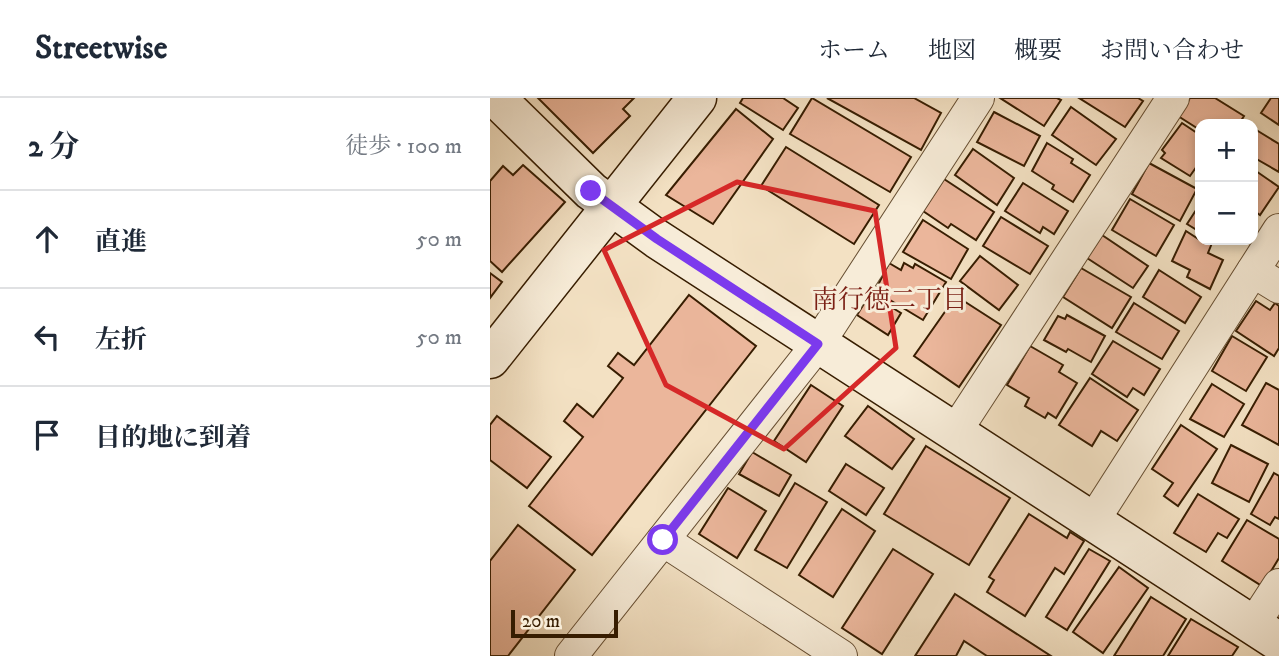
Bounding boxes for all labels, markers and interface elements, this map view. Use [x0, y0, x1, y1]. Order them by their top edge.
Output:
text: Streetwise [35, 28, 167, 69]
text: ホーム [818, 36, 890, 66]
text: 地図 [928, 36, 976, 66]
text: 概要 [1014, 36, 1062, 66]
text: お問い合わせ [1100, 36, 1244, 66]
map controls [1195, 119, 1258, 245]
button: + [1195, 119, 1258, 182]
text: 2 分 [28, 129, 79, 166]
text: 徒歩 · 100 m [345, 132, 462, 161]
route end [575, 175, 606, 206]
button: − [1195, 182, 1258, 245]
icon: ahead [28, 220, 66, 258]
text: 50 m [416, 225, 462, 254]
text: 直進 [95, 226, 147, 259]
district label: 南行徳二丁目 [812, 284, 968, 317]
icon: left [28, 318, 66, 356]
text: 50 m [416, 323, 462, 352]
text: 左折 [95, 324, 147, 357]
icon: arrive [28, 416, 66, 454]
text: 目的地に到着 [95, 422, 251, 455]
route start [647, 524, 678, 555]
scale bar [511, 607, 618, 639]
text: 20 m [522, 610, 560, 633]

